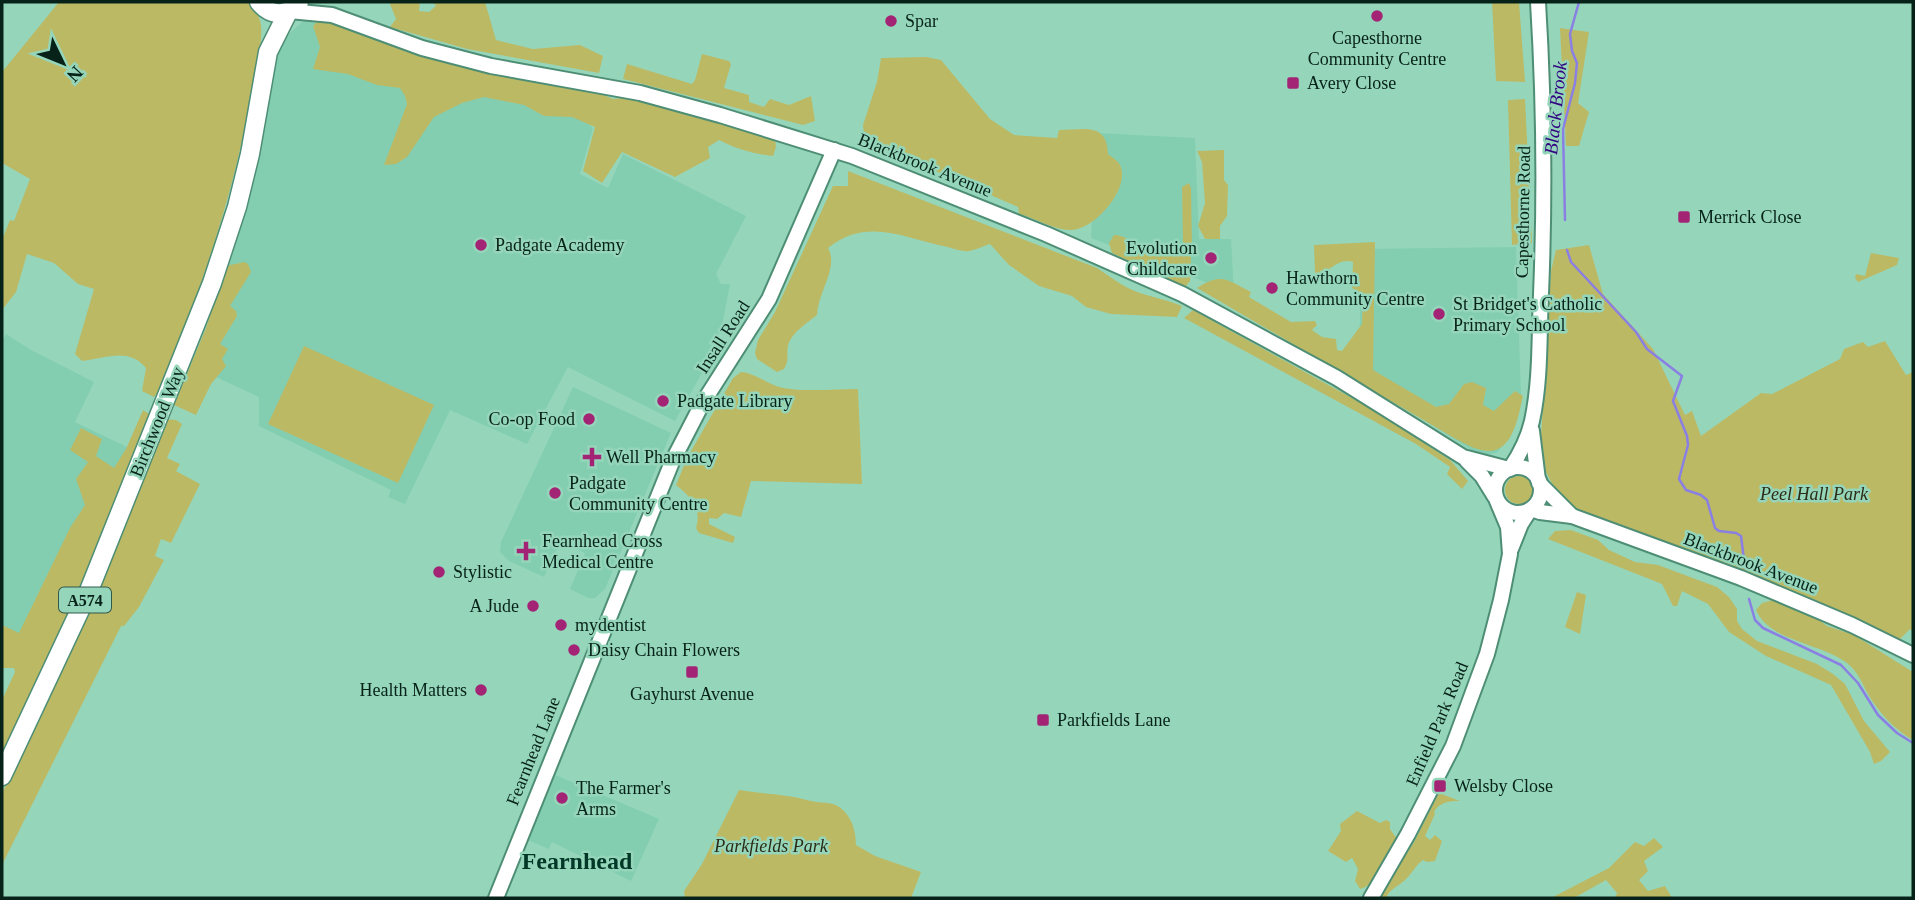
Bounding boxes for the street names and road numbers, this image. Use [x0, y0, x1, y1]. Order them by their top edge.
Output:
street label: Blackbrook Avenue [855, 129, 995, 201]
street label: Capesthorne Road [1512, 146, 1534, 278]
street label: Insall Road [692, 297, 754, 377]
street label: Birchwood Way [126, 364, 188, 480]
street label: Blackbrook Avenue [1681, 528, 1821, 598]
road number: A574 [59, 587, 111, 612]
street label: Enfield Park Road [1402, 659, 1472, 789]
street label: Fearnhead Lane [502, 694, 564, 808]

